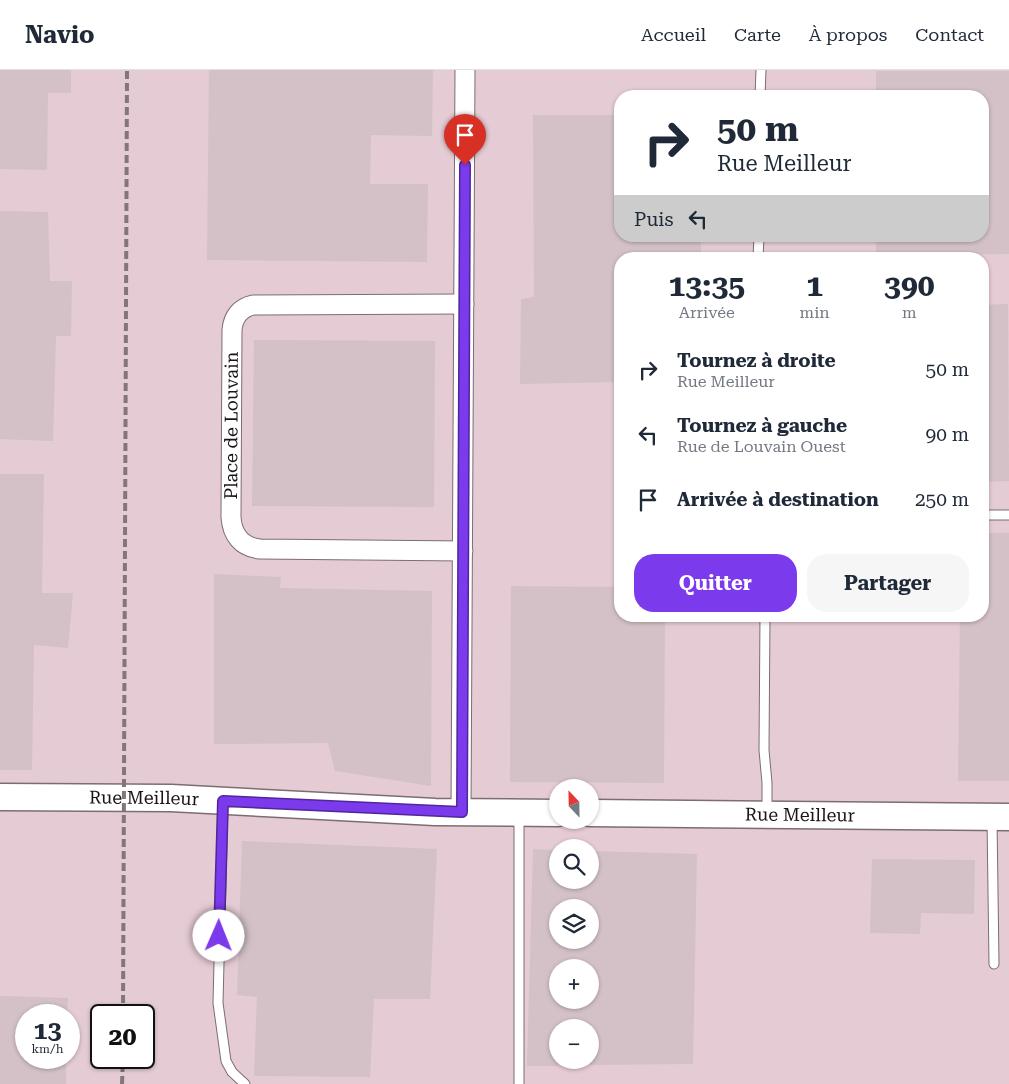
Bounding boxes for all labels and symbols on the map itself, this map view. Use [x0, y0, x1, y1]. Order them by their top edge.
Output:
pin [444, 114, 486, 165]
street label: Place de Louvain [220, 351, 242, 500]
north arrow [549, 779, 599, 829]
street label: Rue Meilleur [89, 787, 200, 809]
street label: Rue Meilleur [745, 803, 855, 826]
position arrow [192, 909, 244, 961]
speed limit sign: 20 [90, 1004, 155, 1069]

